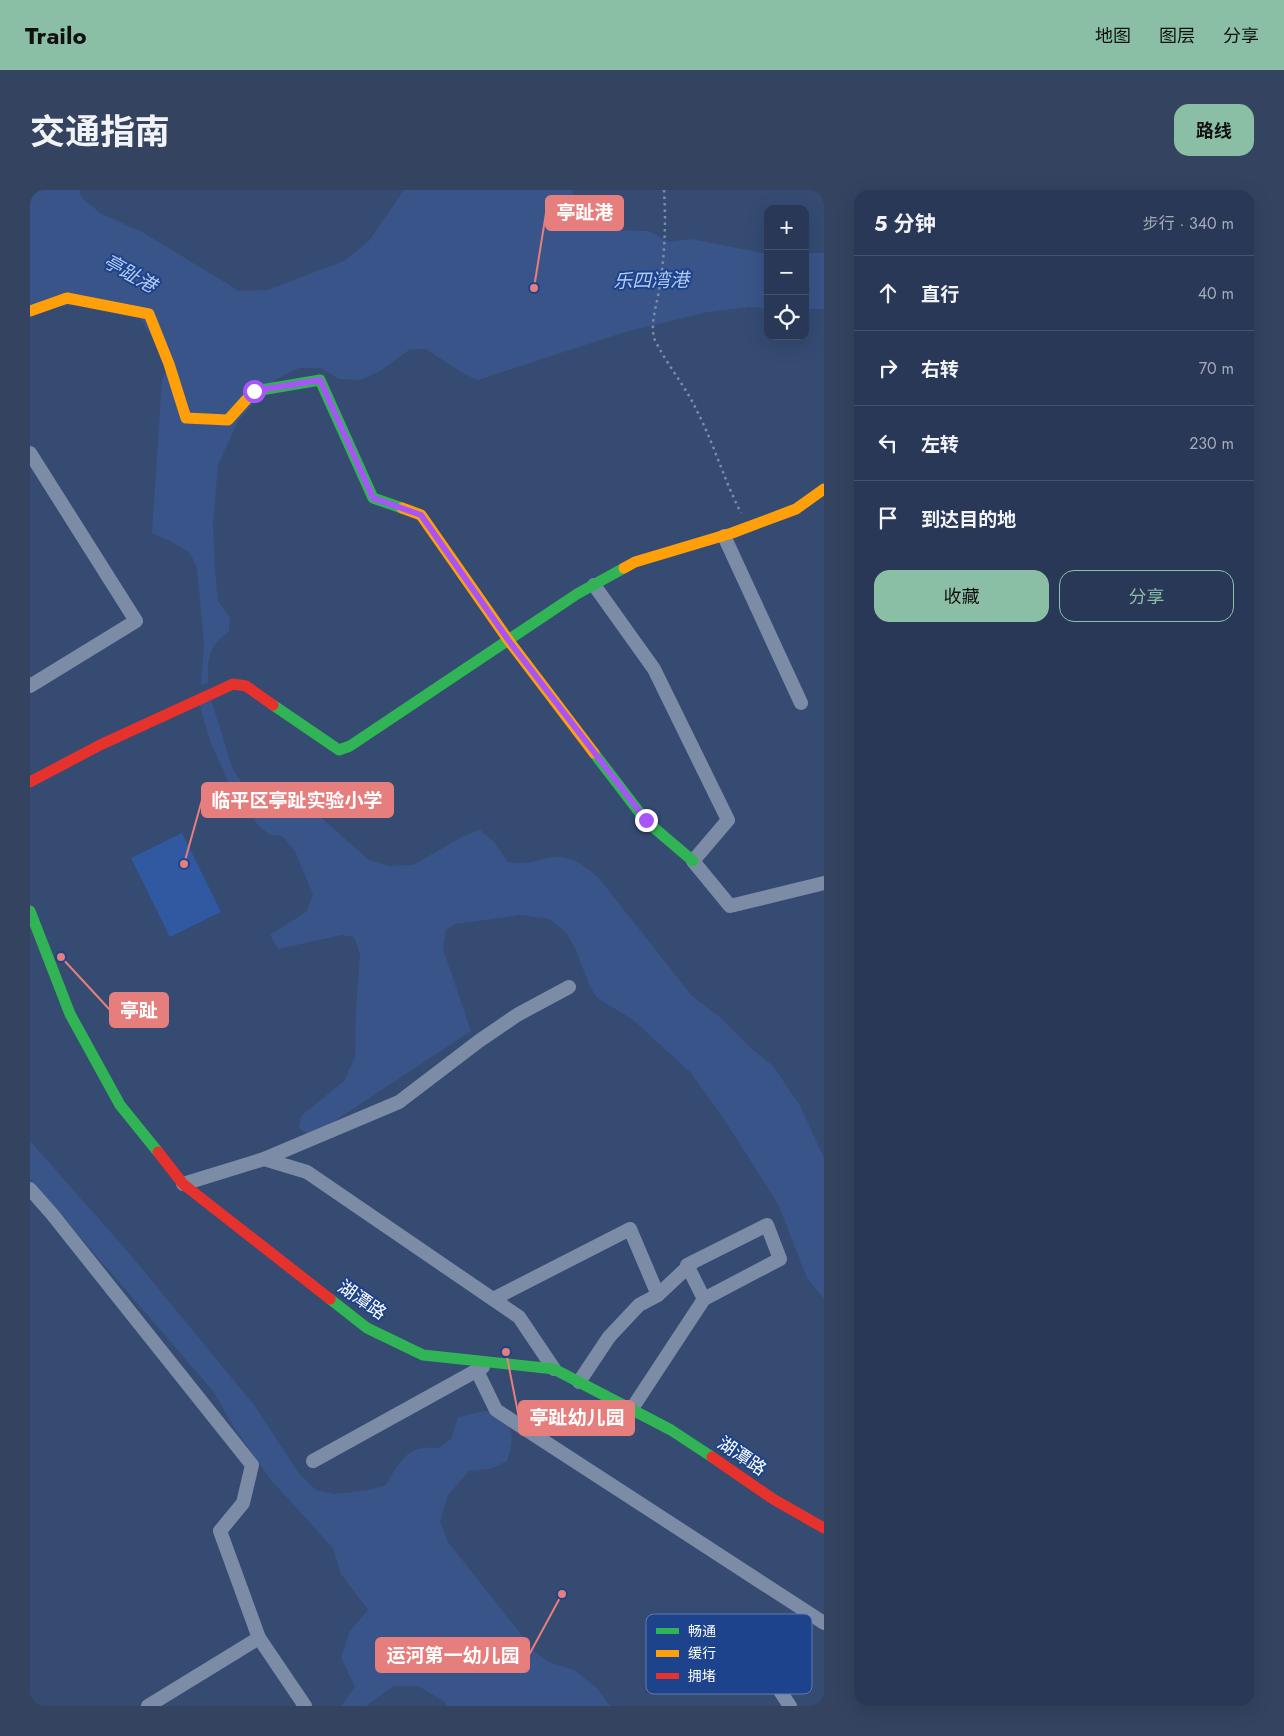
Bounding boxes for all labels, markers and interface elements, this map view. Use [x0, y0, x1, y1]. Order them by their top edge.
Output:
text: Trailo [25, 18, 87, 53]
text: 地图 [1095, 23, 1131, 49]
text: 图层 [1159, 23, 1195, 49]
text: 分享 [1223, 23, 1259, 49]
button: 路线 [1174, 104, 1254, 156]
text: 交通指南 [30, 107, 170, 157]
callout: 亭趾港 [546, 196, 623, 230]
text: 亭趾港 [556, 199, 614, 226]
map controls [764, 205, 809, 340]
button: + [764, 205, 809, 250]
text: 5 分钟 [874, 209, 936, 239]
text: 步行 · 340 m [1143, 212, 1234, 235]
water label: 亭趾港 [98, 248, 164, 301]
button: − [764, 250, 809, 295]
water label: 乐四湾港 [613, 266, 692, 295]
icon: ahead [874, 279, 902, 307]
text: 直行 [921, 281, 959, 308]
text: 40 m [1198, 282, 1234, 305]
button: locate [764, 295, 809, 340]
icon: right [874, 354, 902, 382]
text: 右转 [921, 356, 959, 383]
text: 70 m [1199, 357, 1234, 380]
route start [243, 380, 266, 403]
icon: left [874, 429, 902, 457]
text: 左转 [921, 431, 959, 458]
text: 230 m [1189, 432, 1234, 455]
icon: arrive [874, 504, 902, 532]
text: 到达目的地 [921, 506, 1016, 533]
button: 收藏 [874, 570, 1049, 622]
button: 分享 [1059, 570, 1234, 622]
callout: 临平区亭趾实验小学 [202, 783, 393, 817]
text: 临平区亭趾实验小学 [211, 787, 383, 814]
route end [635, 809, 658, 832]
callout: 亭趾 [110, 993, 168, 1027]
text: 亭趾 [120, 997, 158, 1024]
street label: 湖潭路 [332, 1274, 392, 1326]
callout: 亭趾幼儿园 [519, 1401, 634, 1435]
text: 亭趾幼儿园 [529, 1404, 625, 1431]
street label: 湖潭路 [712, 1430, 772, 1482]
legend [646, 1614, 812, 1694]
text: 畅通 [688, 1621, 716, 1641]
callout: 运河第一幼儿园 [376, 1638, 529, 1672]
text: 运河第一幼儿园 [386, 1642, 520, 1669]
text: 缓行 [688, 1643, 716, 1663]
text: 拥堵 [688, 1666, 716, 1686]

